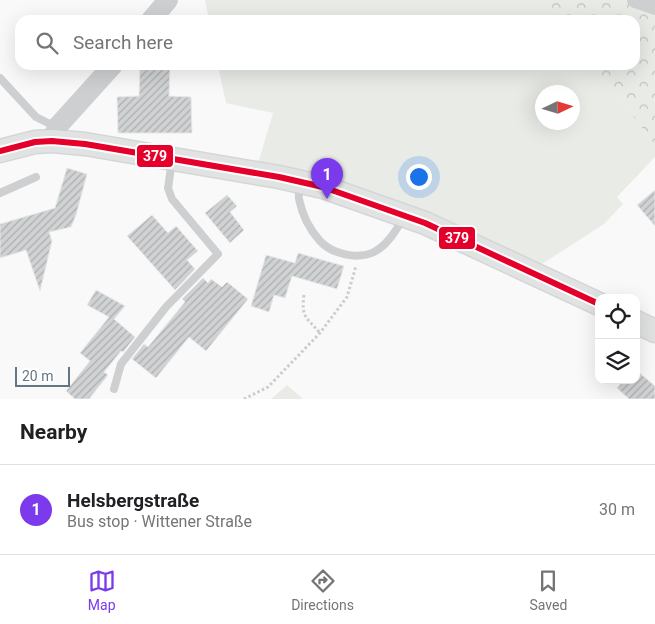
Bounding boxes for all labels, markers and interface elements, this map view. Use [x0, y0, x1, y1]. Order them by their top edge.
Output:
search box [15, 15, 640, 70]
icon: search [33, 29, 61, 57]
text: Search here [73, 31, 173, 54]
north arrow [535, 85, 580, 130]
line badge: 379 [136, 144, 174, 168]
text: 379 [143, 148, 167, 164]
pin: 1 [311, 158, 343, 199]
your location [406, 164, 432, 190]
line badge: 379 [438, 226, 476, 250]
text: 379 [445, 230, 469, 246]
map controls [595, 294, 640, 384]
button: locate [595, 294, 640, 339]
button: layers [595, 339, 640, 384]
scale bar [15, 364, 70, 387]
text: 20 m [22, 368, 54, 384]
text: Nearby [20, 420, 87, 444]
text: Helsbergstraße [67, 489, 199, 512]
text: 1 [31, 500, 41, 519]
text: 30 m [599, 500, 635, 519]
text: Bus stop · Wittener Straße [67, 512, 252, 531]
tab: Map [88, 567, 116, 613]
tab: Directions [291, 567, 354, 613]
tab: Saved [529, 567, 567, 613]

